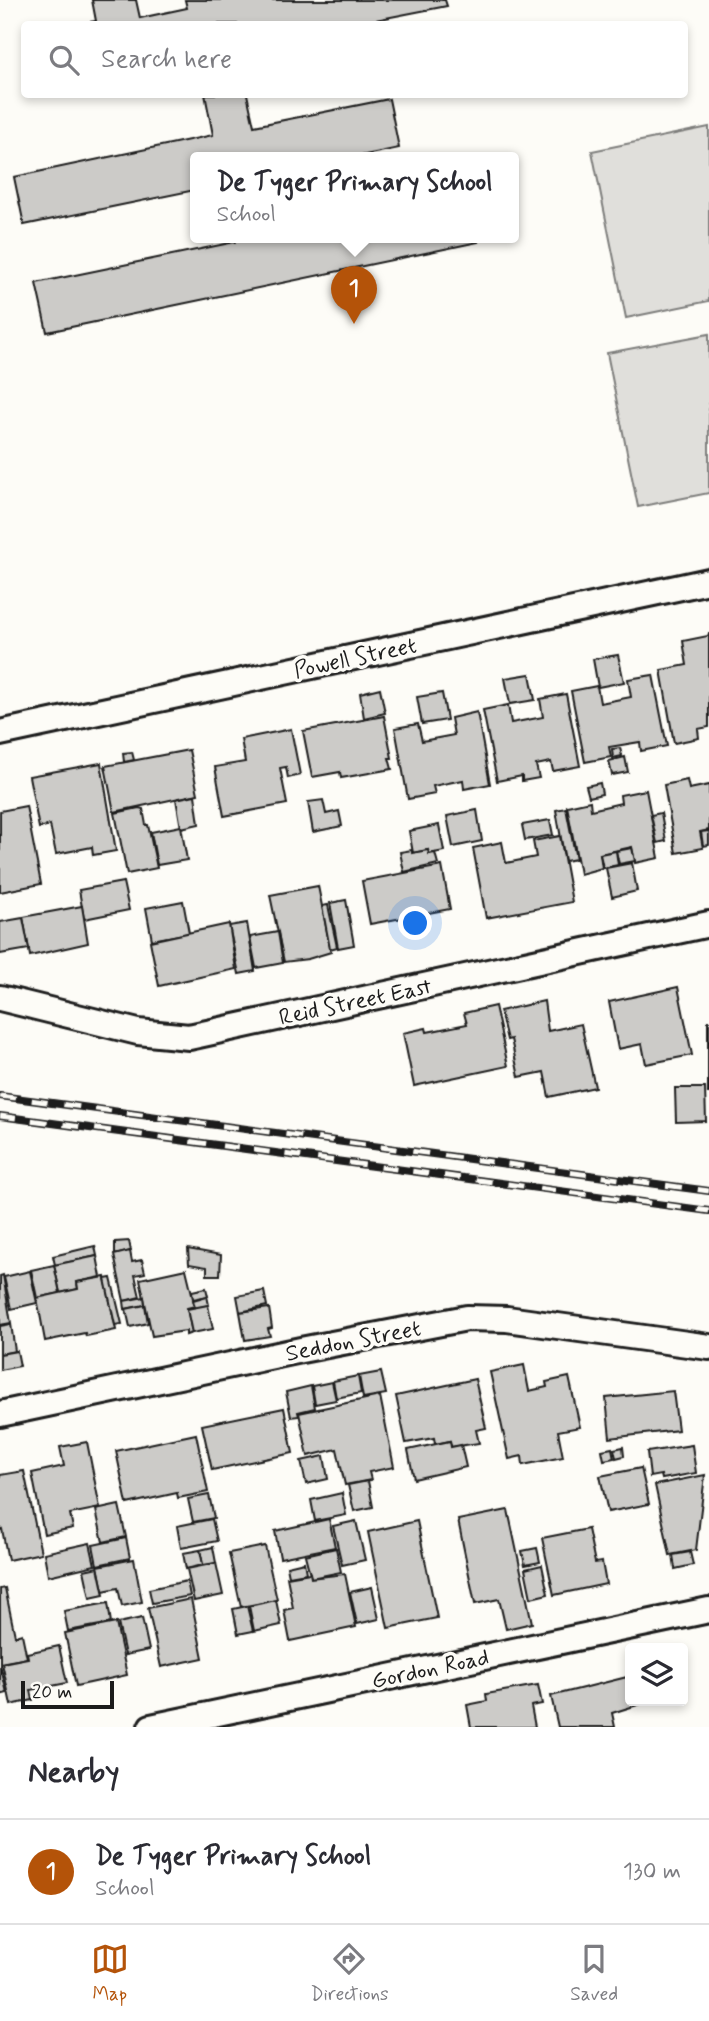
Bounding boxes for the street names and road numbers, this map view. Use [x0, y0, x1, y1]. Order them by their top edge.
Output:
street label: Powell Street [291, 631, 419, 687]
street label: Reid Street East [276, 972, 434, 1034]
street label: Seddon Street [283, 1314, 424, 1370]
street label: Gordon Road [369, 1643, 492, 1697]

